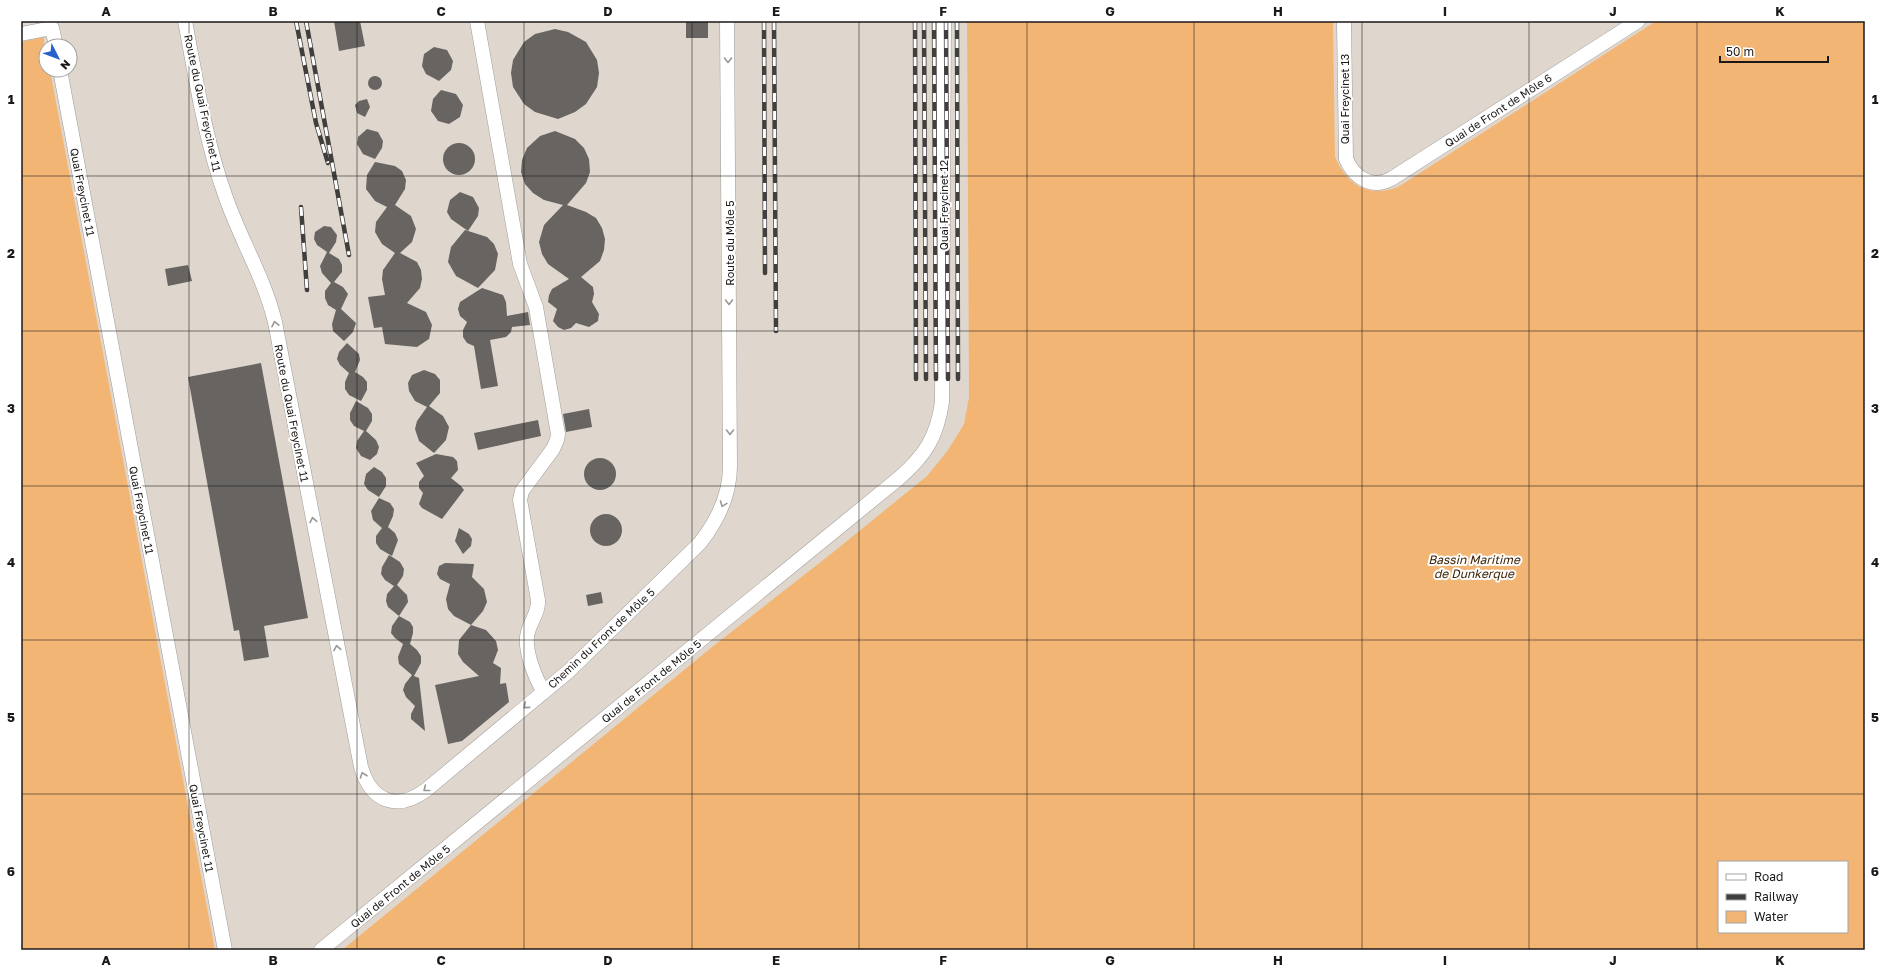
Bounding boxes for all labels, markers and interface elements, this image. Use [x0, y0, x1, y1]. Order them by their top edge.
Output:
text: A [101, 3, 111, 19]
text: B [268, 3, 278, 19]
text: C [436, 3, 446, 19]
text: D [603, 3, 613, 19]
text: E [772, 3, 780, 19]
text: F [939, 3, 947, 19]
text: G [1105, 3, 1115, 19]
text: H [1273, 3, 1283, 19]
text: I [1443, 3, 1447, 19]
text: J [1609, 3, 1617, 19]
text: K [1775, 3, 1785, 19]
street label: Route du Quai Freycinet 11 [182, 33, 224, 173]
north arrow [38, 38, 78, 78]
scale bar [1720, 38, 1828, 64]
text: 50 m [1726, 44, 1754, 59]
street label: Quai Freycinet 13 [1338, 54, 1351, 144]
one-way arrow [724, 57, 732, 63]
text: N [58, 58, 73, 72]
street label: Quai de Front de Môle 6 [1442, 70, 1554, 149]
text: 1 [8, 91, 15, 107]
text: 1 [1872, 91, 1879, 107]
street label: Quai Freycinet 11 [68, 147, 98, 237]
street label: Quai Freycinet 12 [937, 160, 950, 250]
street label: Route du Môle 5 [723, 200, 736, 286]
text: 2 [7, 245, 15, 261]
text: 2 [1871, 245, 1879, 261]
one-way arrow [725, 299, 733, 305]
one-way arrow [272, 321, 280, 327]
street label: Route du Quai Freycinet 11 [272, 343, 312, 483]
text: 3 [7, 400, 15, 416]
text: 3 [1871, 400, 1879, 416]
one-way arrow [726, 429, 734, 435]
street label: Quai Freycinet 11 [127, 465, 157, 555]
one-way arrow [719, 500, 727, 507]
one-way arrow [309, 517, 317, 523]
water label: Bassin Maritime de Dunkerque [1428, 552, 1521, 581]
text: 4 [7, 554, 15, 570]
text: 4 [1871, 554, 1879, 570]
street label: Chemin du Front de Môle 5 [545, 585, 657, 691]
street label: Quai de Front de Môle 5 [598, 637, 704, 725]
one-way arrow [334, 645, 342, 651]
one-way arrow [524, 702, 531, 709]
text: 5 [7, 709, 15, 725]
text: 5 [1871, 709, 1879, 725]
one-way arrow [360, 772, 368, 779]
street label: Quai Freycinet 11 [187, 783, 217, 873]
one-way arrow [424, 784, 431, 791]
street label: Quai de Front de Môle 5 [347, 842, 453, 930]
legend [1718, 861, 1848, 933]
text: 6 [7, 863, 15, 879]
text: 6 [1871, 863, 1879, 879]
text: Road [1754, 869, 1783, 884]
text: Railway [1754, 889, 1799, 904]
text: Water [1754, 909, 1788, 924]
text: A [101, 952, 111, 968]
text: B [268, 952, 278, 968]
text: C [436, 952, 446, 968]
text: D [603, 952, 613, 968]
text: E [772, 952, 780, 968]
text: F [939, 952, 947, 968]
text: G [1105, 952, 1115, 968]
text: H [1273, 952, 1283, 968]
text: I [1443, 952, 1447, 968]
text: J [1609, 952, 1617, 968]
text: K [1775, 952, 1785, 968]

